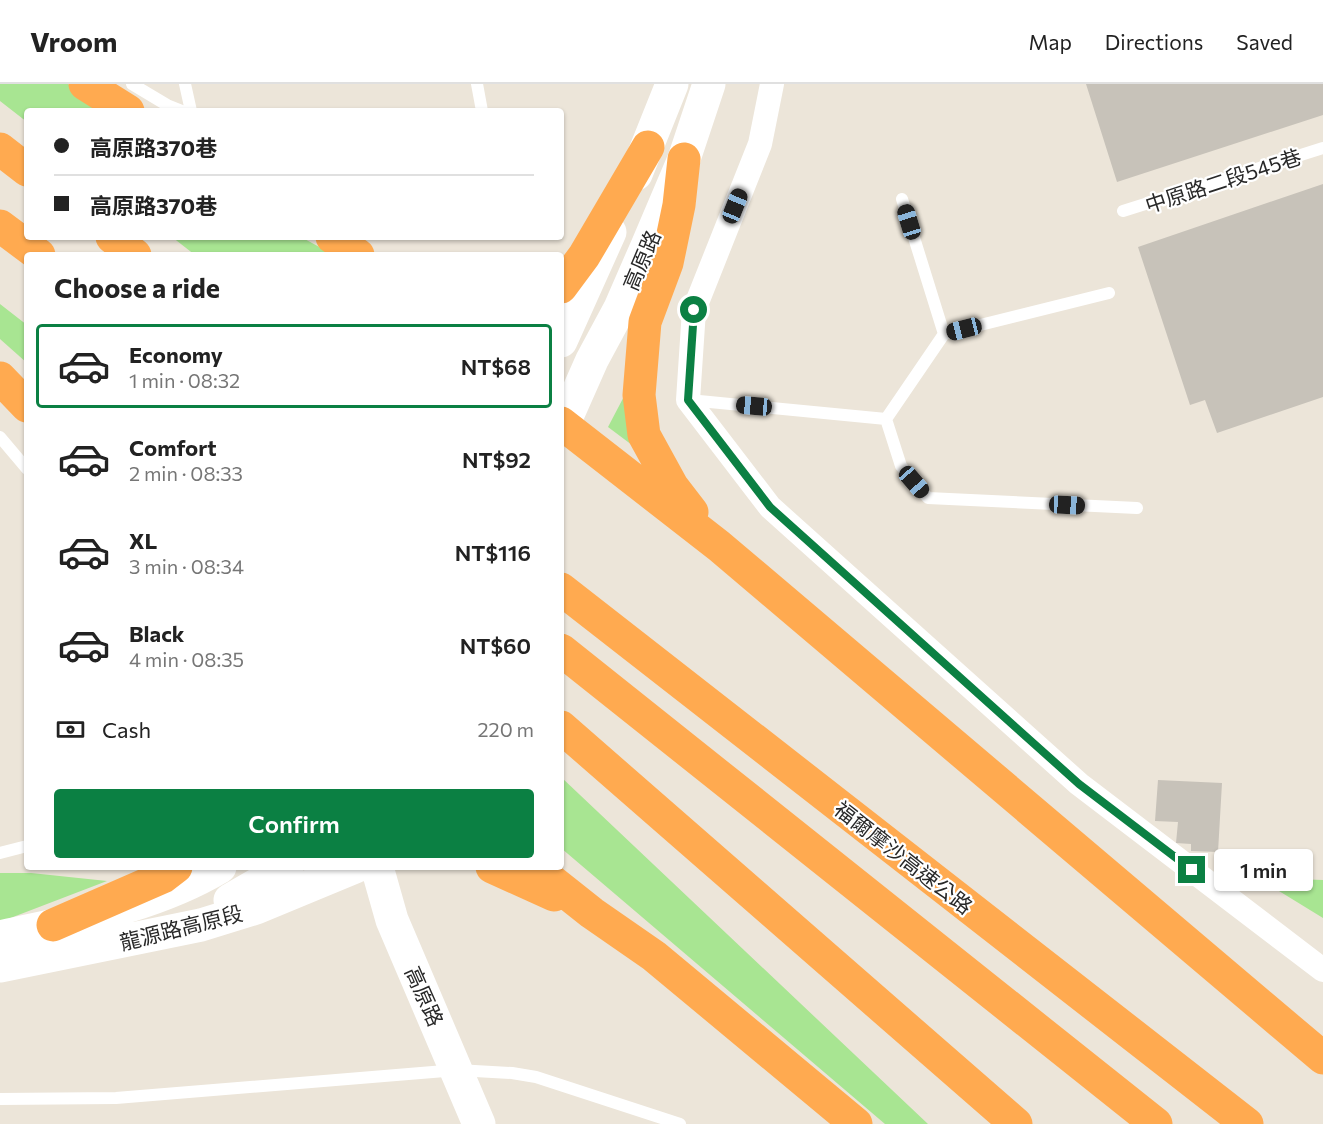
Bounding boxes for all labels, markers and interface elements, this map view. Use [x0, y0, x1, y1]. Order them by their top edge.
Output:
text: Vroom [30, 24, 118, 58]
text: Map [1029, 29, 1072, 54]
text: Directions [1105, 29, 1203, 54]
text: Saved [1236, 29, 1293, 54]
text: 高原路370巷 [90, 134, 217, 161]
street label: 中原路二段545巷 [1142, 143, 1304, 217]
car [720, 186, 750, 226]
text: 高原路370巷 [90, 192, 217, 219]
car [895, 202, 923, 242]
street label: 高原路 [617, 226, 665, 294]
text: Choose a ride [54, 271, 220, 304]
route start [680, 296, 707, 323]
car [944, 316, 984, 342]
icon: car [57, 339, 111, 393]
text: Economy [129, 341, 223, 368]
text: NT$68 [461, 353, 531, 380]
text: 1 min · 08:32 [129, 368, 240, 392]
car [735, 395, 773, 417]
icon: car [57, 432, 111, 486]
text: Comfort [129, 434, 217, 461]
text: NT$92 [462, 446, 531, 473]
text: 2 min · 08:33 [129, 461, 243, 485]
car [895, 463, 933, 501]
car [1049, 495, 1085, 515]
icon: car [57, 525, 111, 579]
text: XL [129, 527, 157, 554]
text: NT$116 [455, 539, 531, 566]
text: 3 min · 08:34 [129, 554, 244, 578]
icon: car [57, 618, 111, 672]
text: Black [129, 620, 184, 647]
text: NT$60 [460, 632, 531, 659]
text: 4 min · 08:35 [129, 647, 244, 671]
icon: cash [54, 713, 87, 746]
text: Cash [102, 716, 151, 743]
text: 220 m [478, 717, 534, 741]
button: Confirm [54, 789, 534, 858]
street label: 福爾摩沙高速公路 [830, 795, 978, 919]
callout: 1 min [1213, 849, 1312, 891]
route end [1178, 856, 1205, 883]
text: 1 min [1240, 858, 1287, 882]
street label: 龍源路高原段 [117, 900, 245, 954]
street label: 高原路 [401, 962, 449, 1030]

